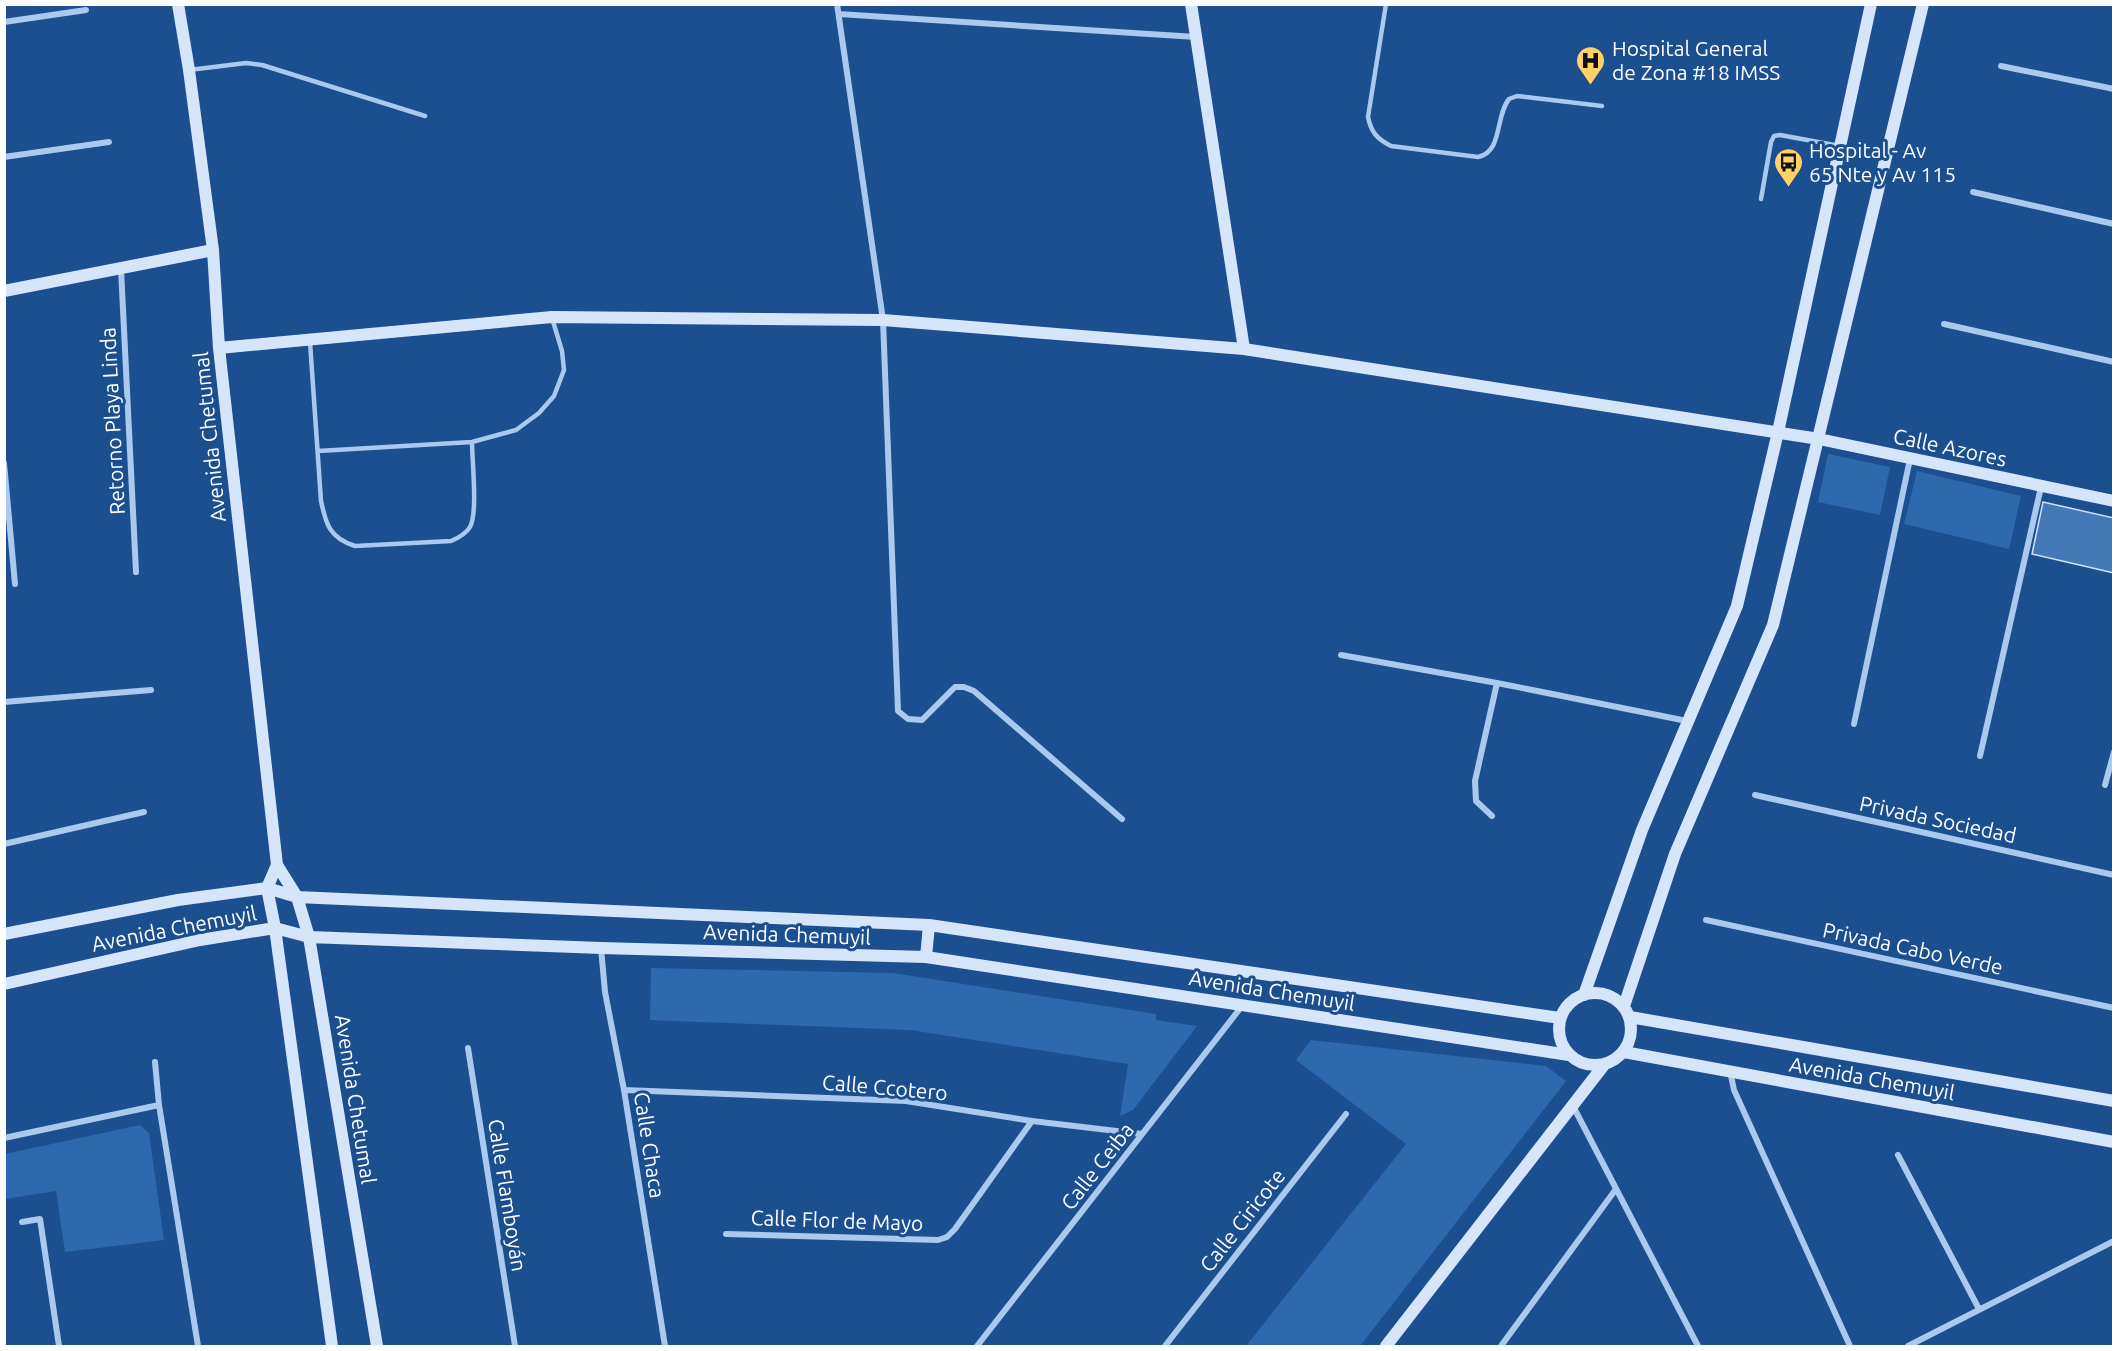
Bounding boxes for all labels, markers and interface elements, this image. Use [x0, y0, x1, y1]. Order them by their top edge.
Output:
place label: Hospital General de Zona #18 IMSS [1612, 36, 1780, 84]
hospital icon: Hospital General de Zona #18 IMSS [1575, 44, 1607, 86]
place label: Hospital - Av 65 Nte y Av 115 [1809, 138, 1956, 186]
bus stop icon: Hospital - Av 65 Nte y Av 115 [1772, 146, 1804, 188]
street label: Retorno Playa Linda [95, 327, 129, 515]
street label: Avenida Chetumal [188, 351, 230, 523]
street label: Calle Azores [1891, 423, 2009, 471]
street label: Privada Sociedad [1857, 791, 2019, 847]
street label: Avenida Chemuyil [90, 900, 258, 956]
street label: Privada Cabo Verde [1821, 917, 2005, 979]
street label: Avenida Chemuyil [703, 919, 871, 949]
street label: Avenida Chemuyil [1187, 965, 1357, 1015]
street label: Avenida Chetumal [331, 1013, 381, 1185]
street label: Avenida Chemuyil [1787, 1052, 1957, 1104]
street label: Calle Ccotero [821, 1070, 949, 1104]
street label: Calle Chaca [630, 1090, 670, 1200]
street label: Calle Flamboyán [484, 1117, 532, 1273]
street label: Calle Ceiba [1056, 1118, 1138, 1214]
street label: Calle Ciricote [1194, 1164, 1290, 1276]
street label: Calle Flor de Mayo [750, 1205, 924, 1235]

